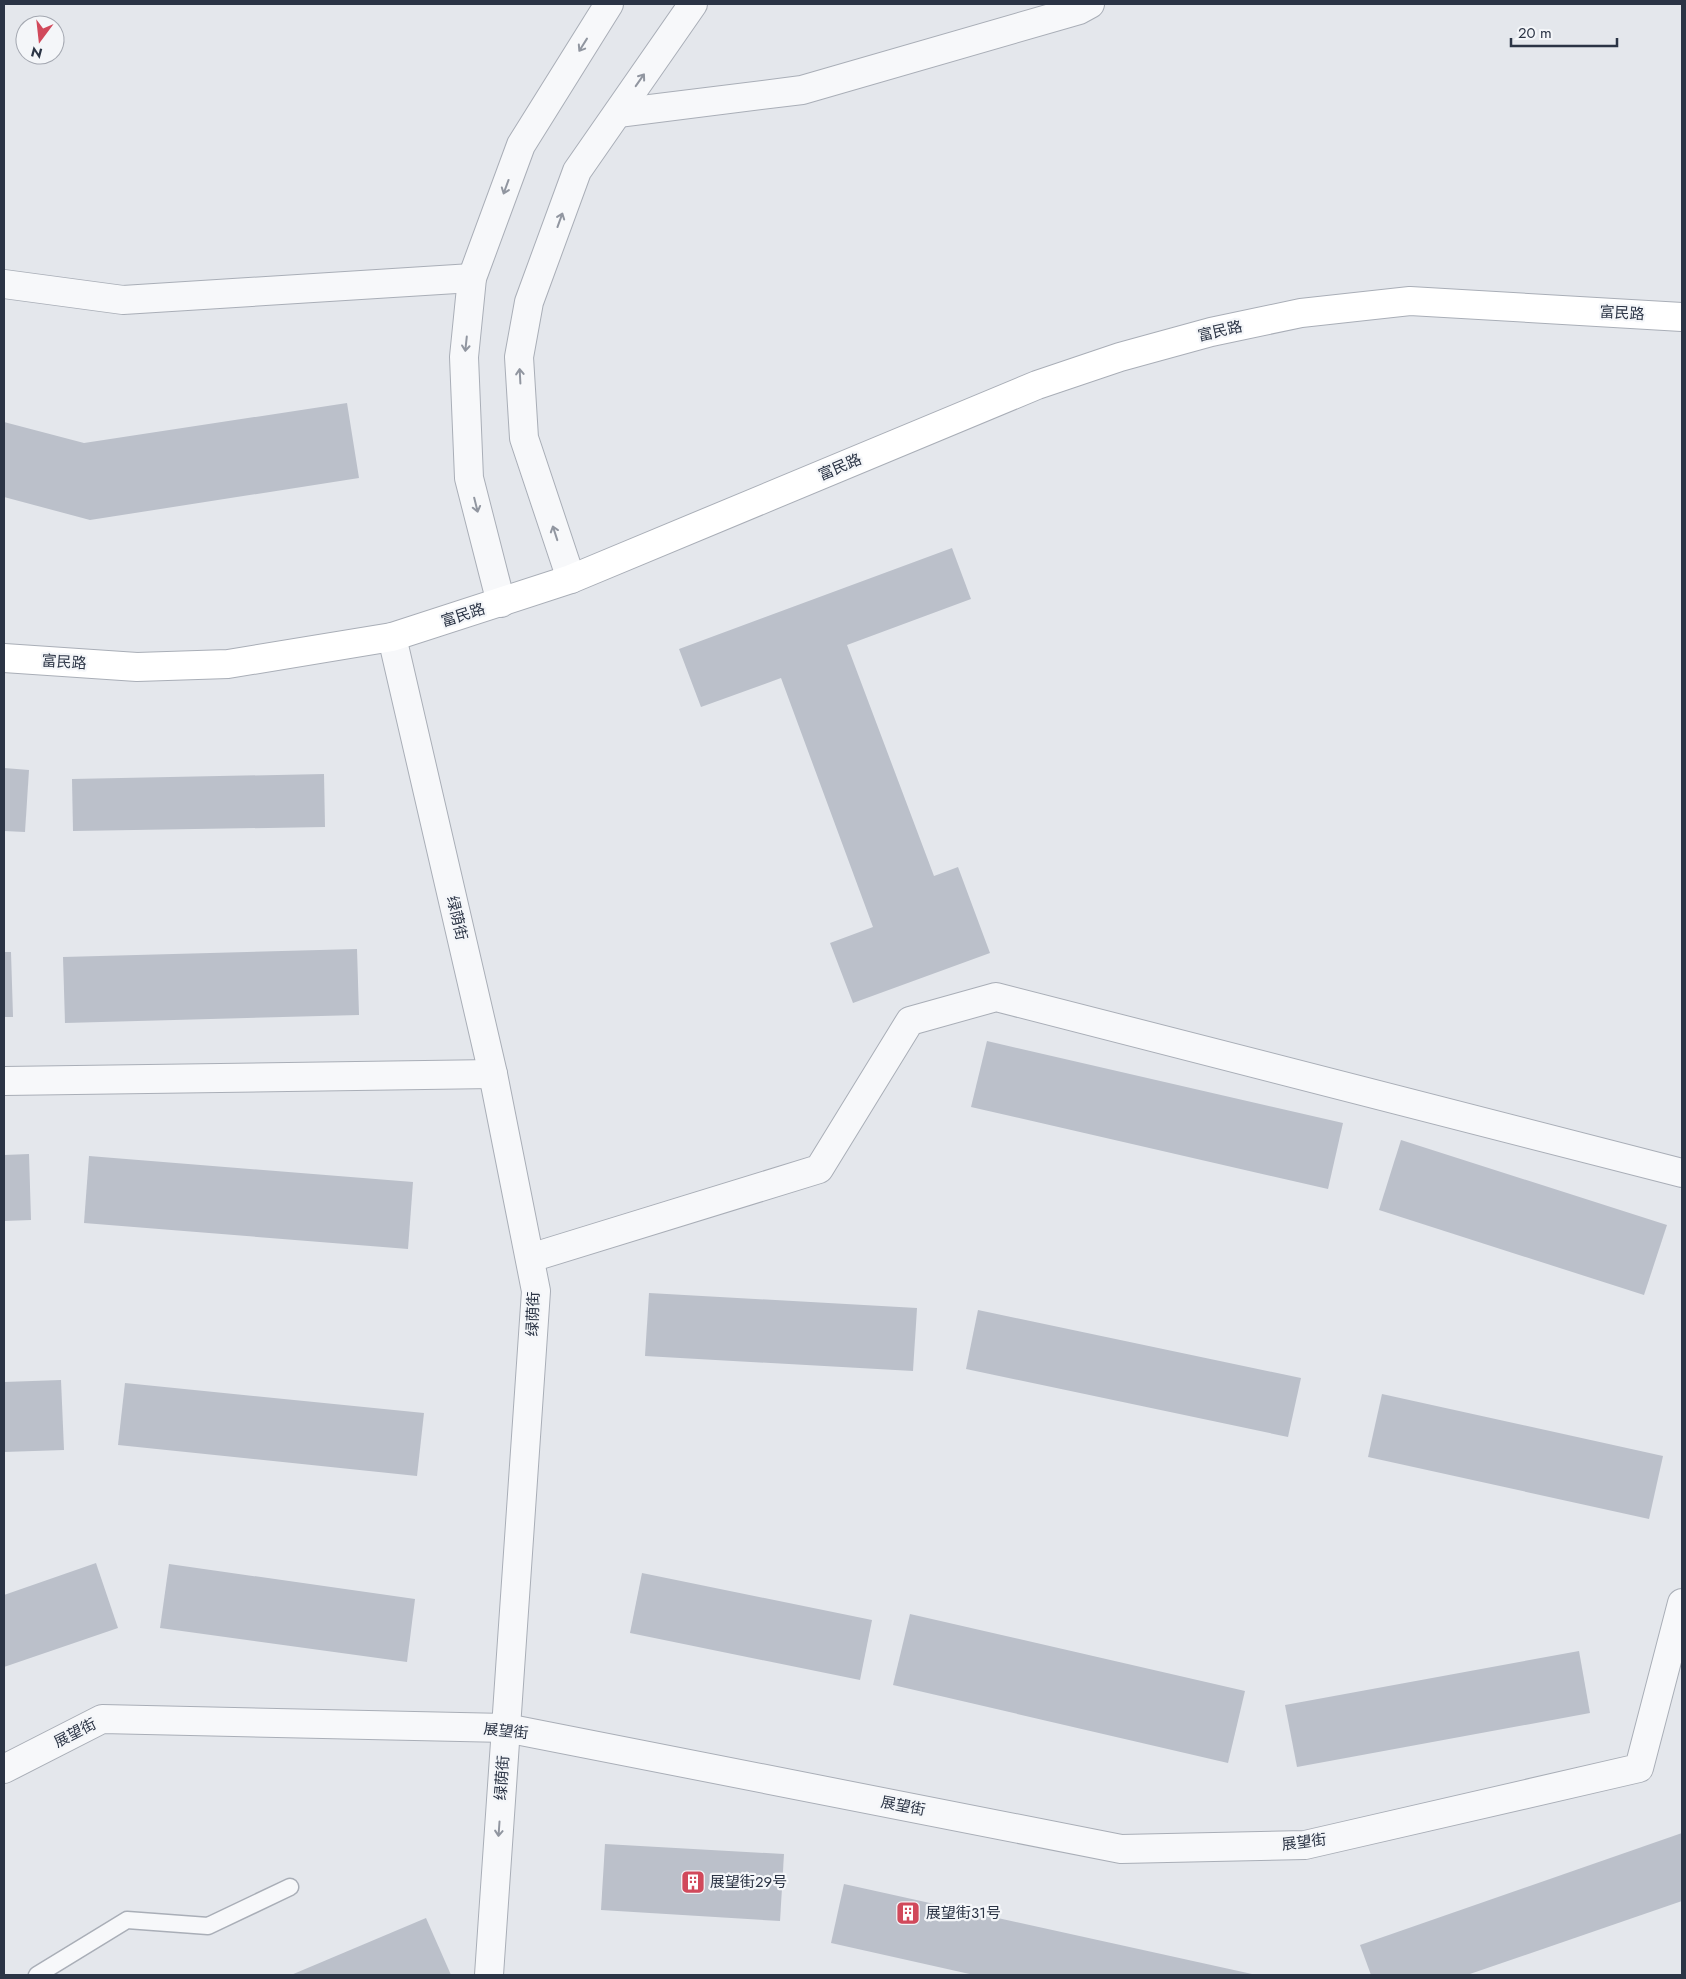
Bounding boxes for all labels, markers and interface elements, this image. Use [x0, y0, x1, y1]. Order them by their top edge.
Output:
north arrow [15, 15, 65, 65]
scale bar [1511, 15, 1617, 47]
text: 20 m [1518, 22, 1552, 44]
one-way arrow [578, 38, 588, 52]
text: N [29, 41, 45, 64]
one-way arrow [635, 73, 645, 87]
one-way arrow [500, 180, 509, 195]
one-way arrow [556, 212, 565, 228]
street label: 富民路 [1599, 301, 1645, 325]
street label: 富民路 [1196, 315, 1244, 347]
one-way arrow [461, 335, 471, 351]
one-way arrow [516, 368, 525, 384]
street label: 富民路 [815, 448, 865, 486]
one-way arrow [472, 497, 481, 513]
one-way arrow [550, 525, 560, 541]
street label: 富民路 [438, 598, 488, 632]
street label: 富民路 [41, 649, 87, 675]
street label: 绿荫街 [441, 894, 473, 942]
street label: 绿荫街 [521, 1291, 545, 1337]
street label: 展望街 [50, 1713, 100, 1753]
street label: 展望街 [482, 1718, 530, 1744]
street label: 绿荫街 [489, 1755, 515, 1801]
street label: 展望街 [879, 1791, 927, 1821]
one-way arrow [494, 1821, 503, 1837]
street label: 展望街 [1280, 1828, 1328, 1856]
building icon: 展望街29号 [680, 1869, 706, 1895]
place label: 展望街29号 [710, 1871, 787, 1893]
building icon: 展望街31号 [895, 1900, 921, 1926]
place label: 展望街31号 [926, 1902, 1001, 1924]

